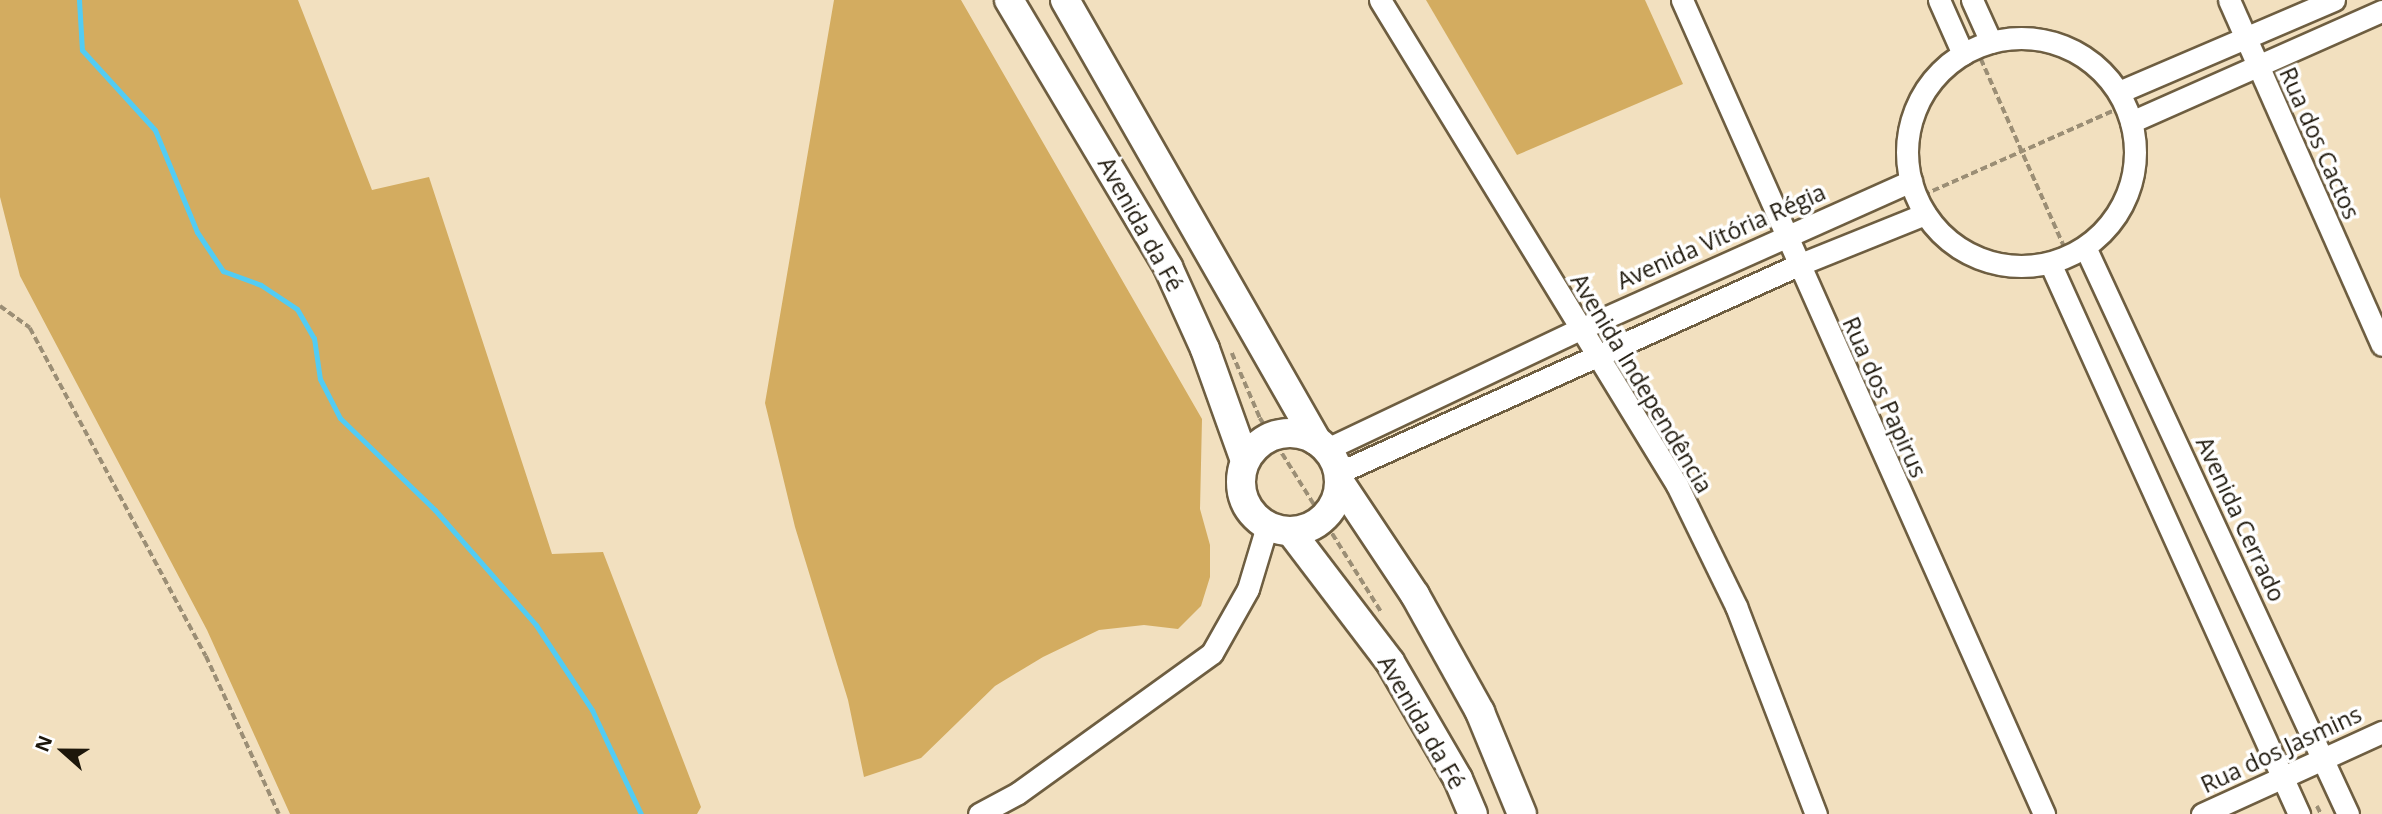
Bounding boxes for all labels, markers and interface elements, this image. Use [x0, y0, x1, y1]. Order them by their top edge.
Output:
street label: Rua dos Cactos [2274, 63, 2366, 223]
street label: Avenida da Fé [1093, 152, 1189, 296]
street label: Avenida Vitória Régia [1612, 178, 1830, 294]
street label: Avenida Independência [1566, 268, 1718, 498]
street label: Rua dos Papirus [1837, 312, 1933, 482]
street label: Avenida Cerrado [2191, 432, 2291, 606]
street label: Avenida da Fé [1373, 650, 1471, 794]
street label: Rua dos Jasmins [2196, 700, 2366, 798]
north arrow [28, 716, 98, 786]
text: N [28, 732, 58, 755]

